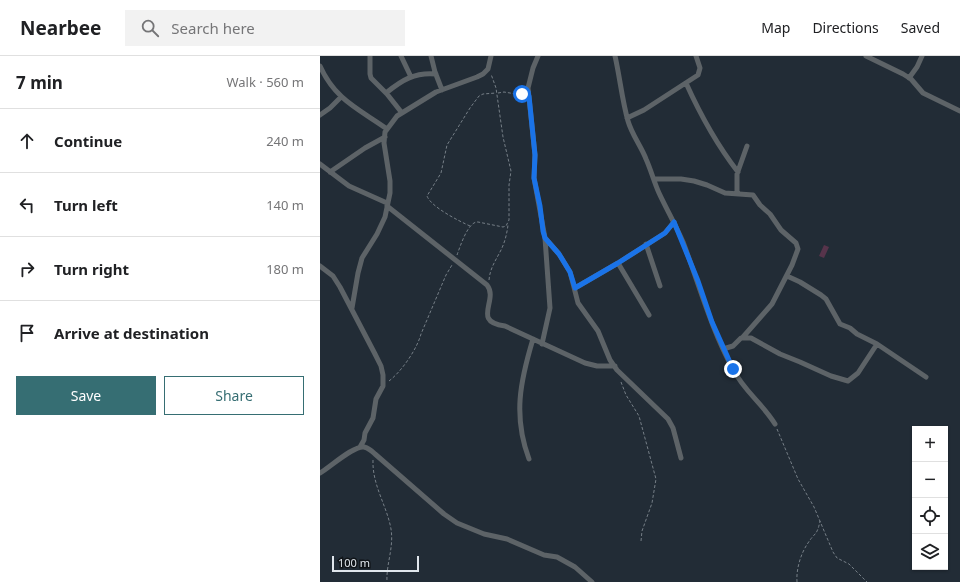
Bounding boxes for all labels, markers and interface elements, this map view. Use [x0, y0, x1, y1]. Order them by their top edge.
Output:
search box [125, 10, 405, 46]
text: Nearbee [20, 15, 101, 41]
icon: search [139, 17, 161, 39]
text: Search here [171, 18, 255, 38]
text: Map [761, 18, 790, 37]
text: Directions [812, 18, 879, 37]
text: Saved [901, 18, 940, 37]
text: 7 min [16, 71, 63, 94]
text: Walk · 560 m [226, 73, 304, 91]
route start [513, 85, 531, 103]
icon: ahead [16, 130, 38, 152]
text: Continue [54, 131, 122, 151]
text: 240 m [266, 132, 304, 150]
icon: left [16, 194, 38, 216]
text: Turn left [54, 195, 118, 215]
text: 140 m [266, 196, 304, 214]
icon: right [16, 258, 38, 280]
text: Turn right [54, 259, 129, 279]
text: 180 m [266, 260, 304, 278]
icon: arrive [16, 322, 38, 344]
text: Arrive at destination [54, 323, 209, 343]
route end [724, 360, 742, 378]
button: Save [16, 376, 156, 415]
button: Share [164, 376, 304, 415]
map controls [912, 426, 948, 570]
button: + [912, 426, 948, 462]
button: − [912, 462, 948, 498]
button: locate [912, 498, 948, 534]
button: layers [912, 534, 948, 570]
scale bar [332, 554, 419, 573]
text: 100 m [338, 555, 370, 570]

